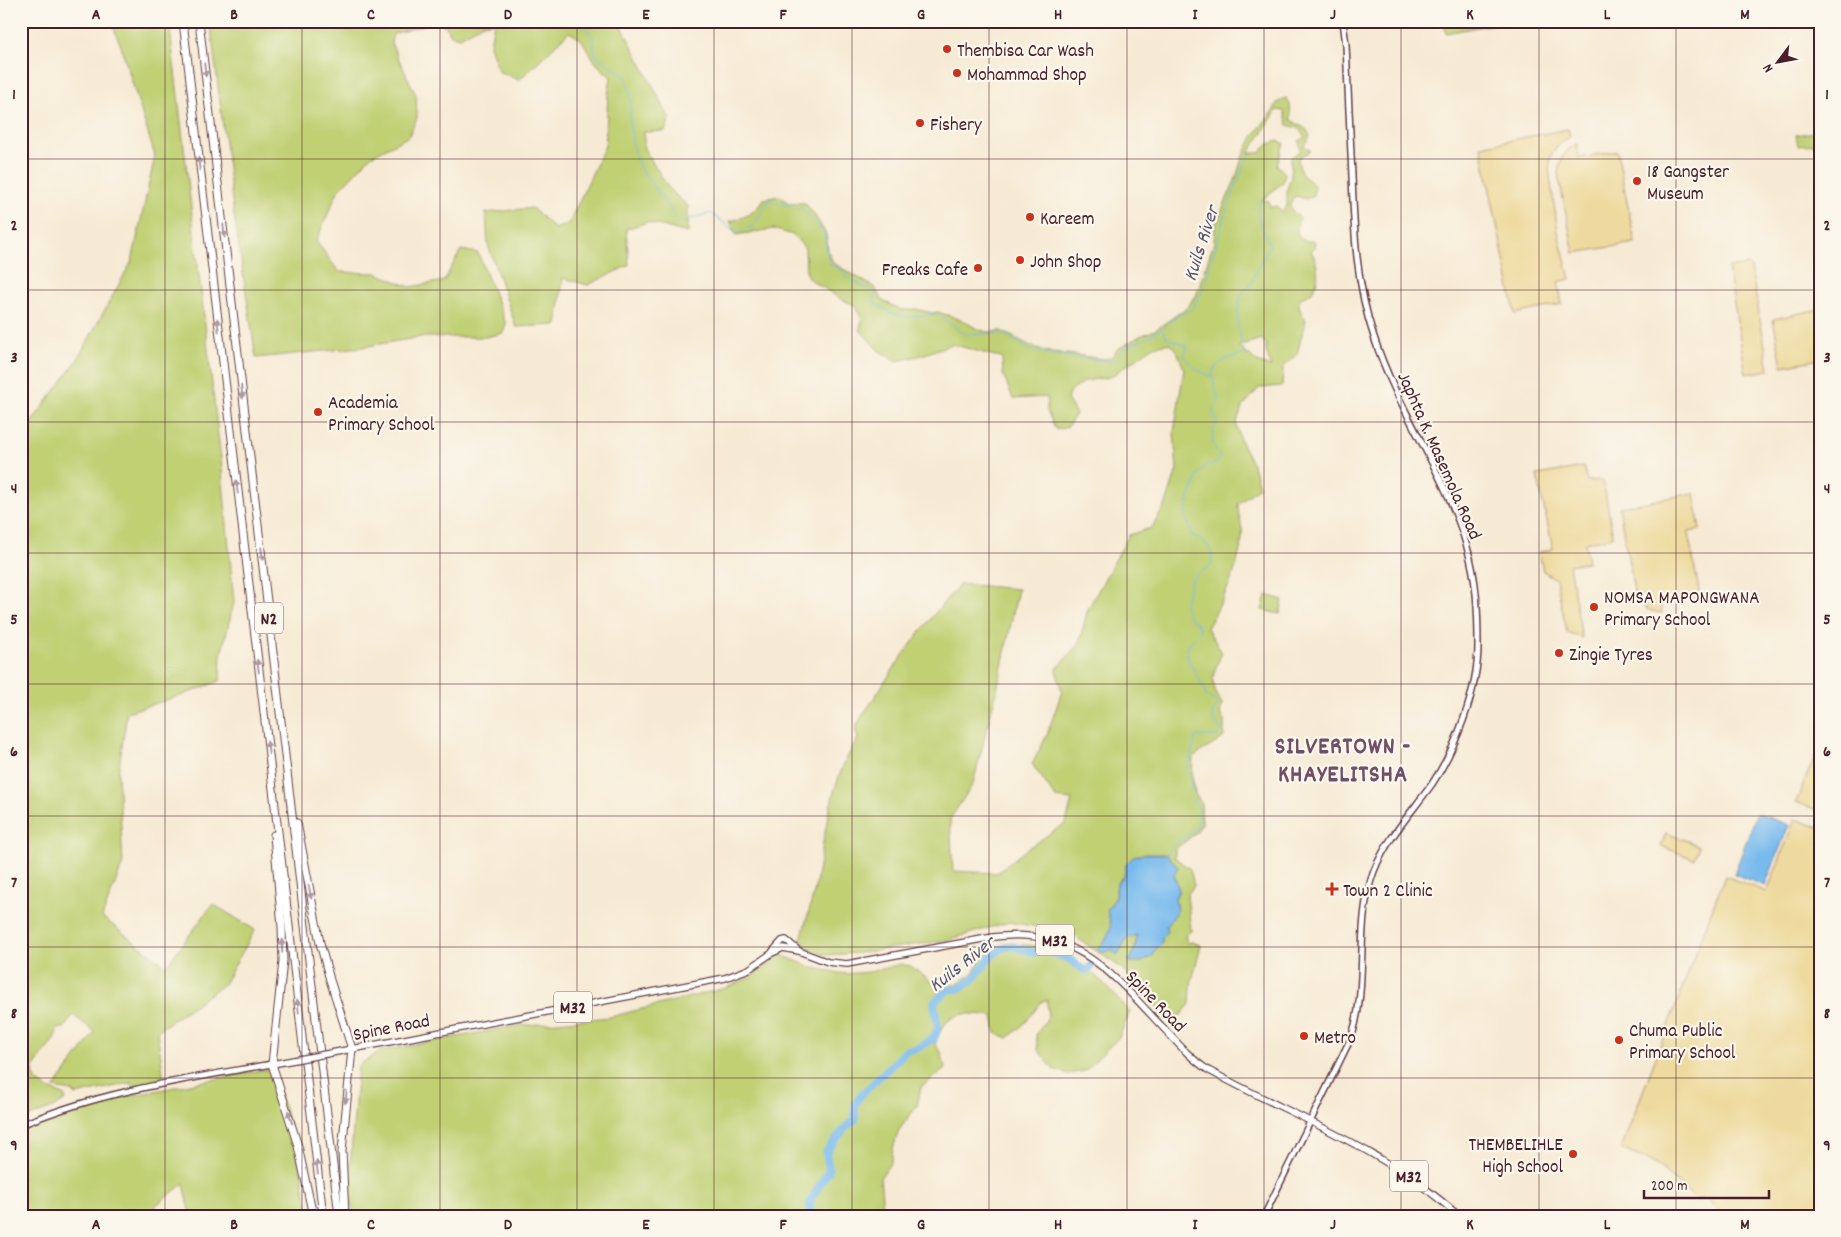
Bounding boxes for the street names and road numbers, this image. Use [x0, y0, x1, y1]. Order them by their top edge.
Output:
street label: Japhta K. Masemola Road [1389, 368, 1487, 545]
road number: N2 [255, 602, 283, 634]
road number: M32 [1036, 924, 1074, 956]
street label: Spine Road [1118, 965, 1191, 1040]
road number: M32 [554, 992, 592, 1022]
street label: Spine Road [351, 1009, 432, 1050]
road number: M32 [1390, 1160, 1428, 1192]

